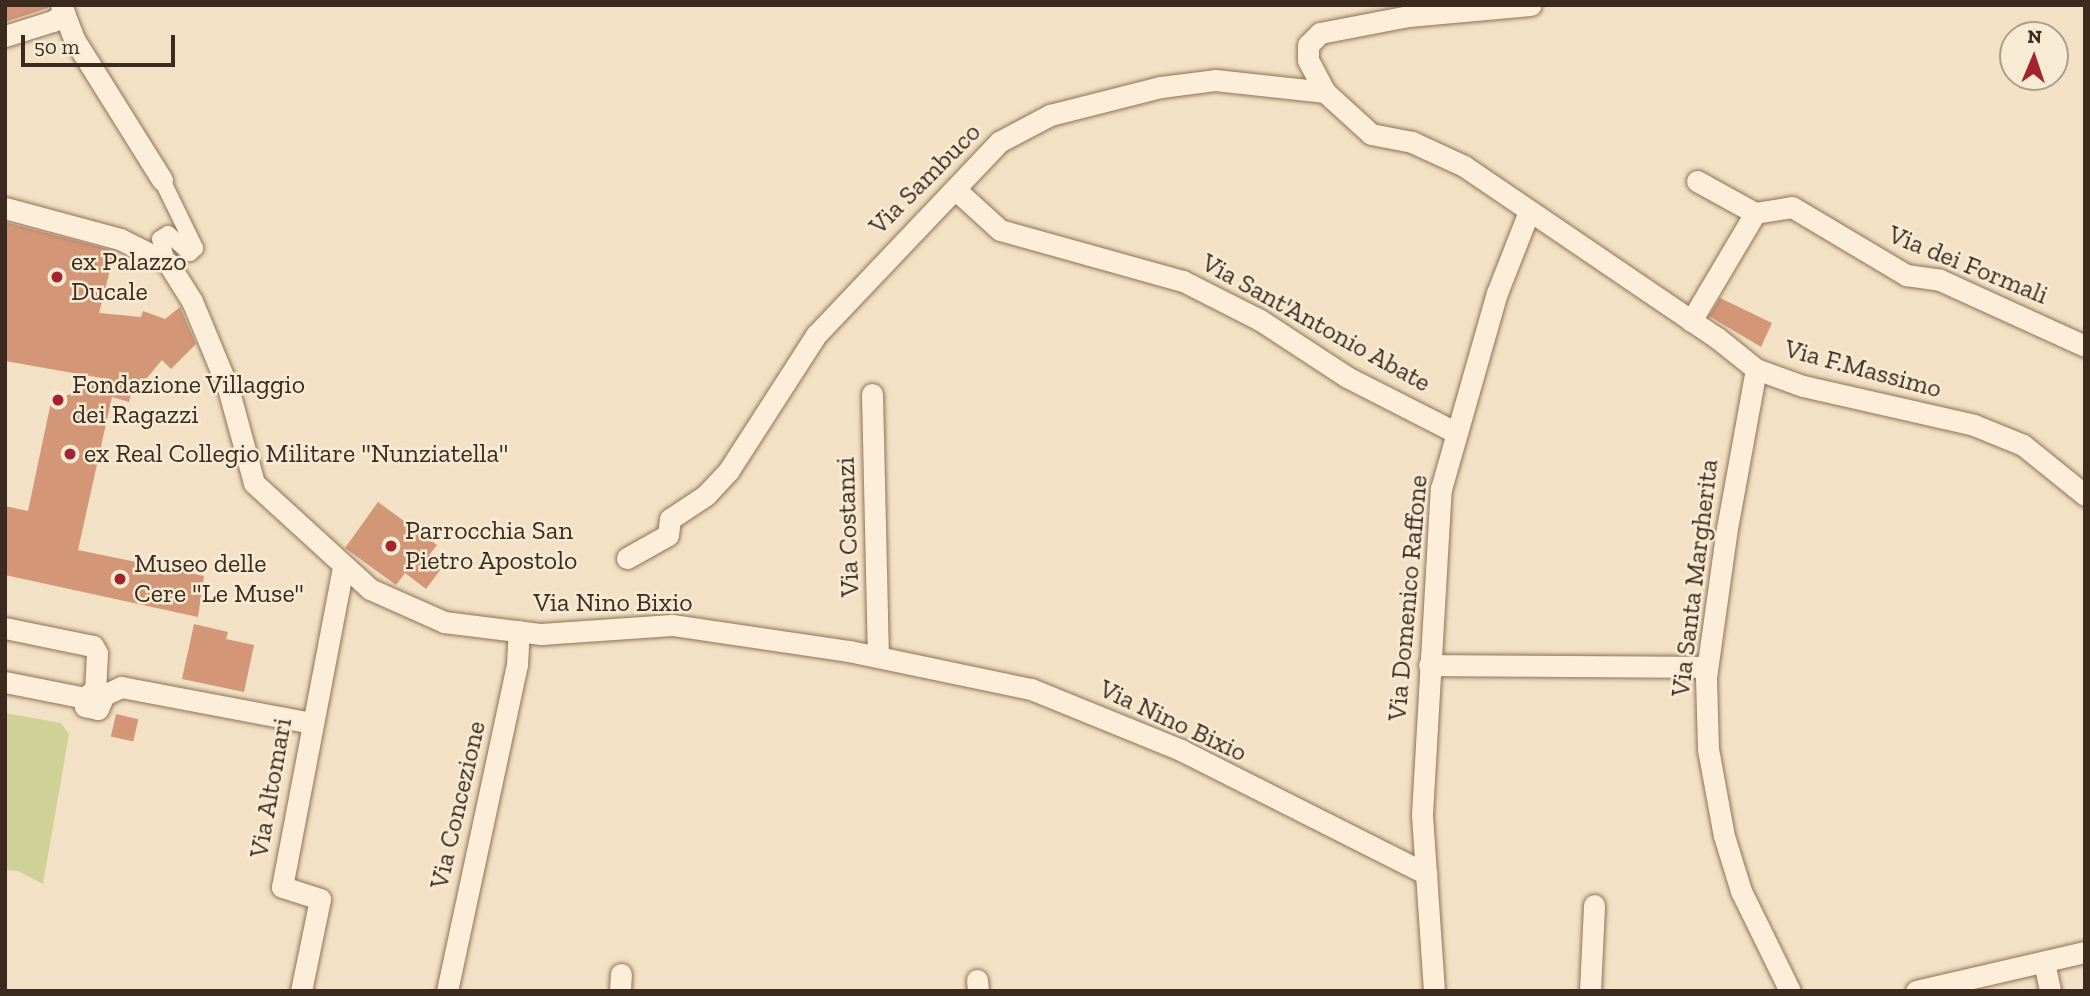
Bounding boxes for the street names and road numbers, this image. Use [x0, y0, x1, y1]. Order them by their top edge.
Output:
street label: Via Sambuco [863, 117, 987, 241]
street label: Via dei Formali [1884, 219, 2052, 311]
street label: Via Sant'Antonio Abate [1196, 247, 1436, 399]
street label: Via F.Massimo [1781, 333, 1945, 405]
street label: Via Costanzi [830, 456, 866, 598]
street label: Via Santa Margherita [1665, 457, 1725, 699]
street label: Via Domenico Raffone [1382, 474, 1434, 722]
street label: Via Nino Bixio [533, 587, 693, 619]
street label: Via Nino Bixio [1094, 673, 1252, 769]
street label: Via Altomari [243, 715, 299, 861]
street label: Via Concezione [424, 718, 492, 892]

